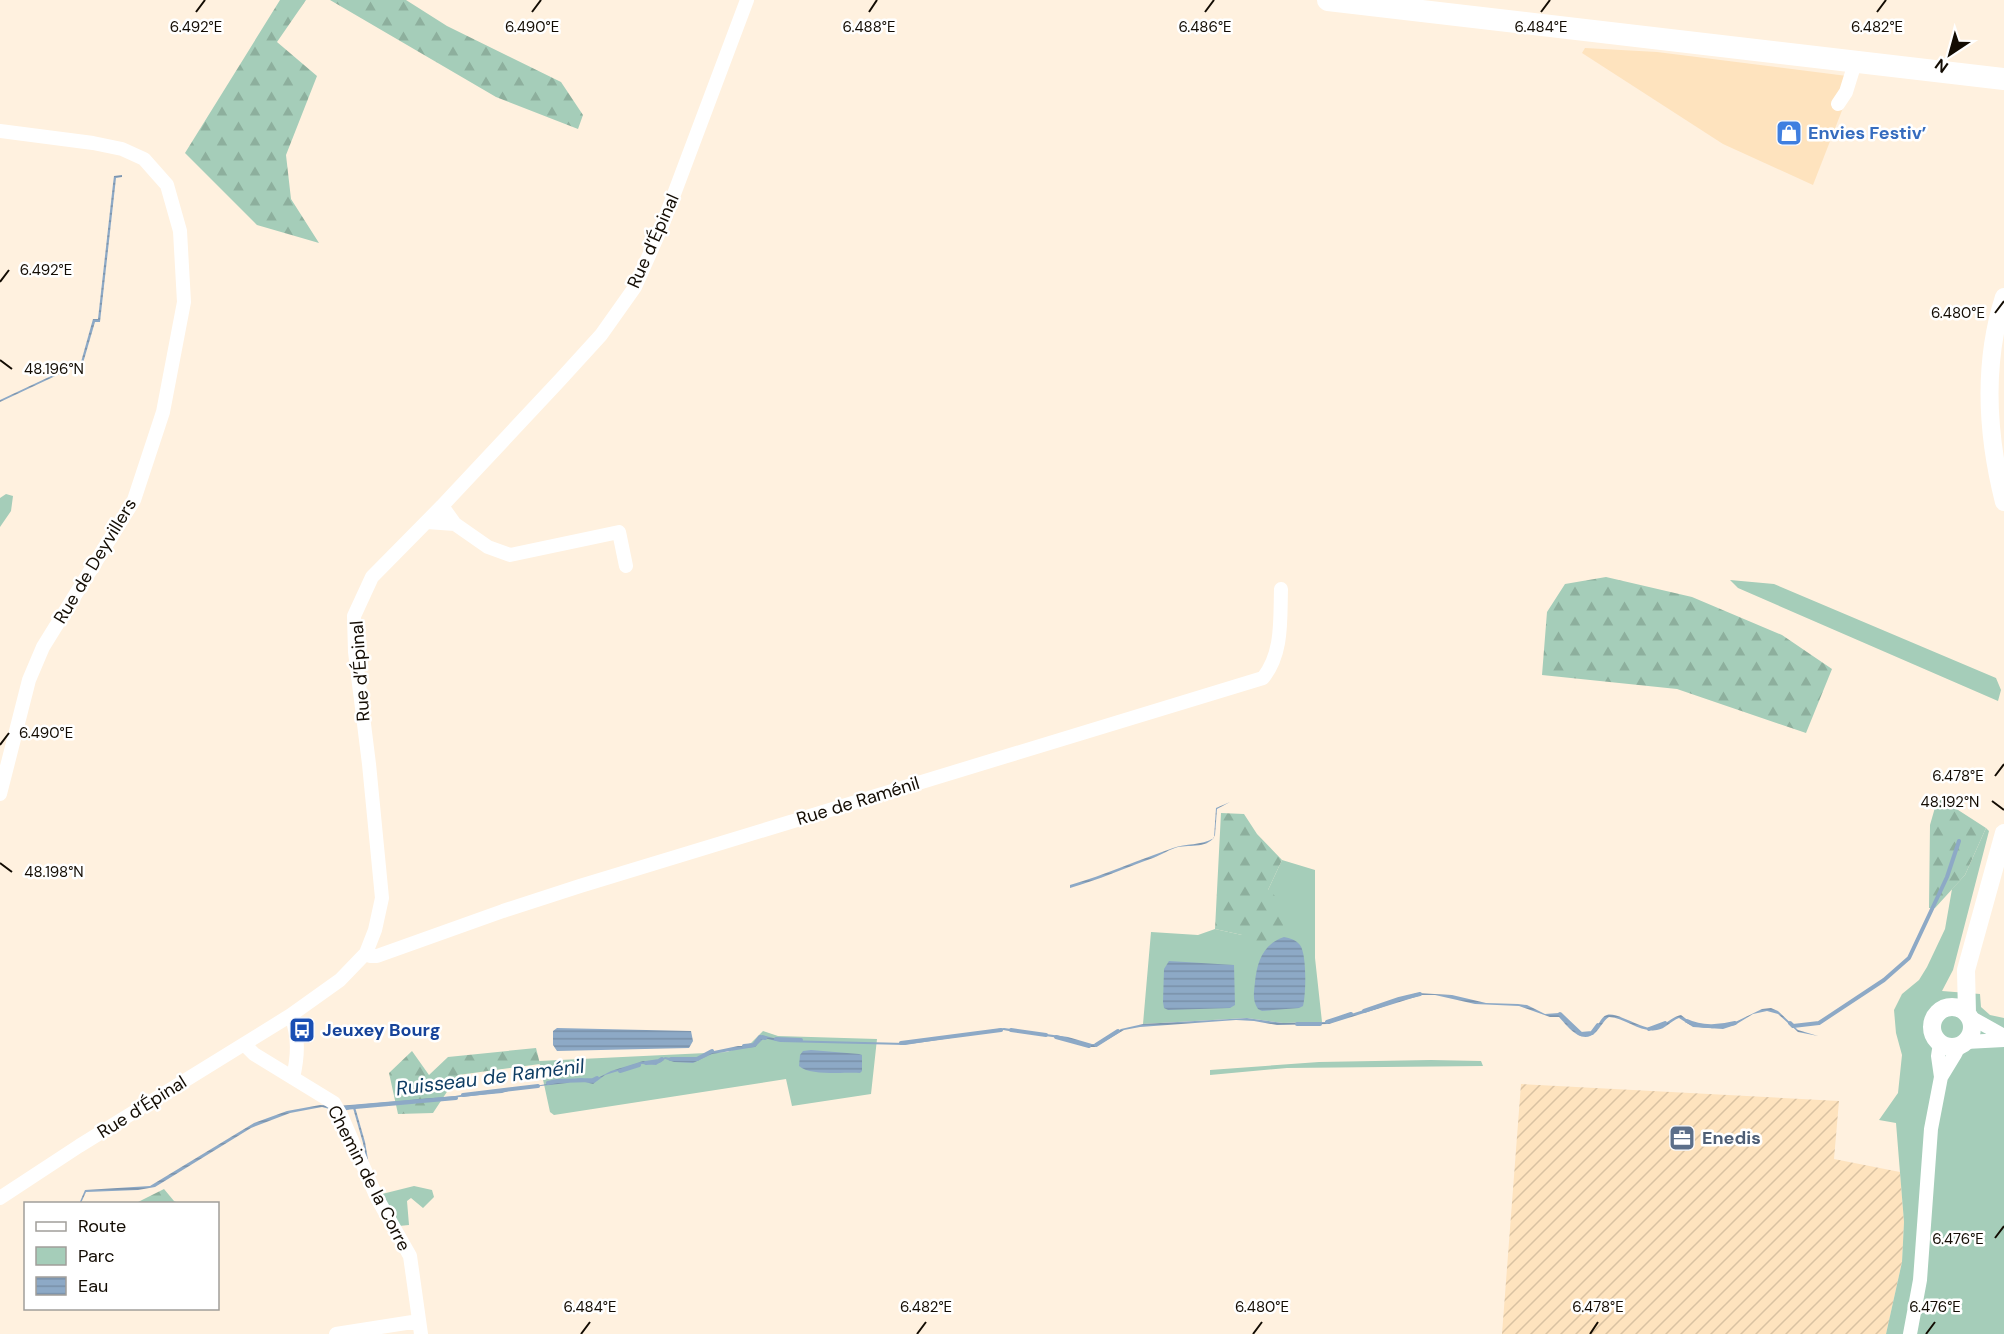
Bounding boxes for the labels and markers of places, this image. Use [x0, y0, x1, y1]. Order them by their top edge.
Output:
shop icon: Envies Festiv’ [1774, 118, 1804, 148]
place label: Envies Festiv’ [1808, 121, 1927, 145]
bus stop icon: Jeuxey Bourg [287, 1015, 317, 1045]
place label: Jeuxey Bourg [322, 1018, 440, 1042]
office icon: Enedis [1667, 1123, 1697, 1153]
place label: Enedis [1702, 1126, 1761, 1150]

